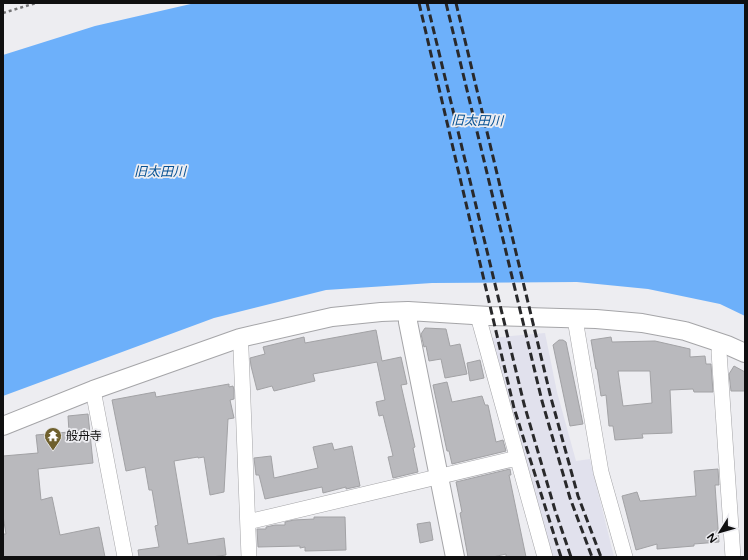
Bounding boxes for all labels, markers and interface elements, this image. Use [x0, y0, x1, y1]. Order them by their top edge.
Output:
water label: 旧太田川 [451, 113, 505, 129]
water label: 旧太田川 [134, 164, 188, 180]
temple icon: 般舟寺 [43, 426, 63, 451]
place label: 般舟寺 [66, 429, 102, 443]
north arrow [700, 512, 740, 552]
text: N [705, 530, 720, 545]

